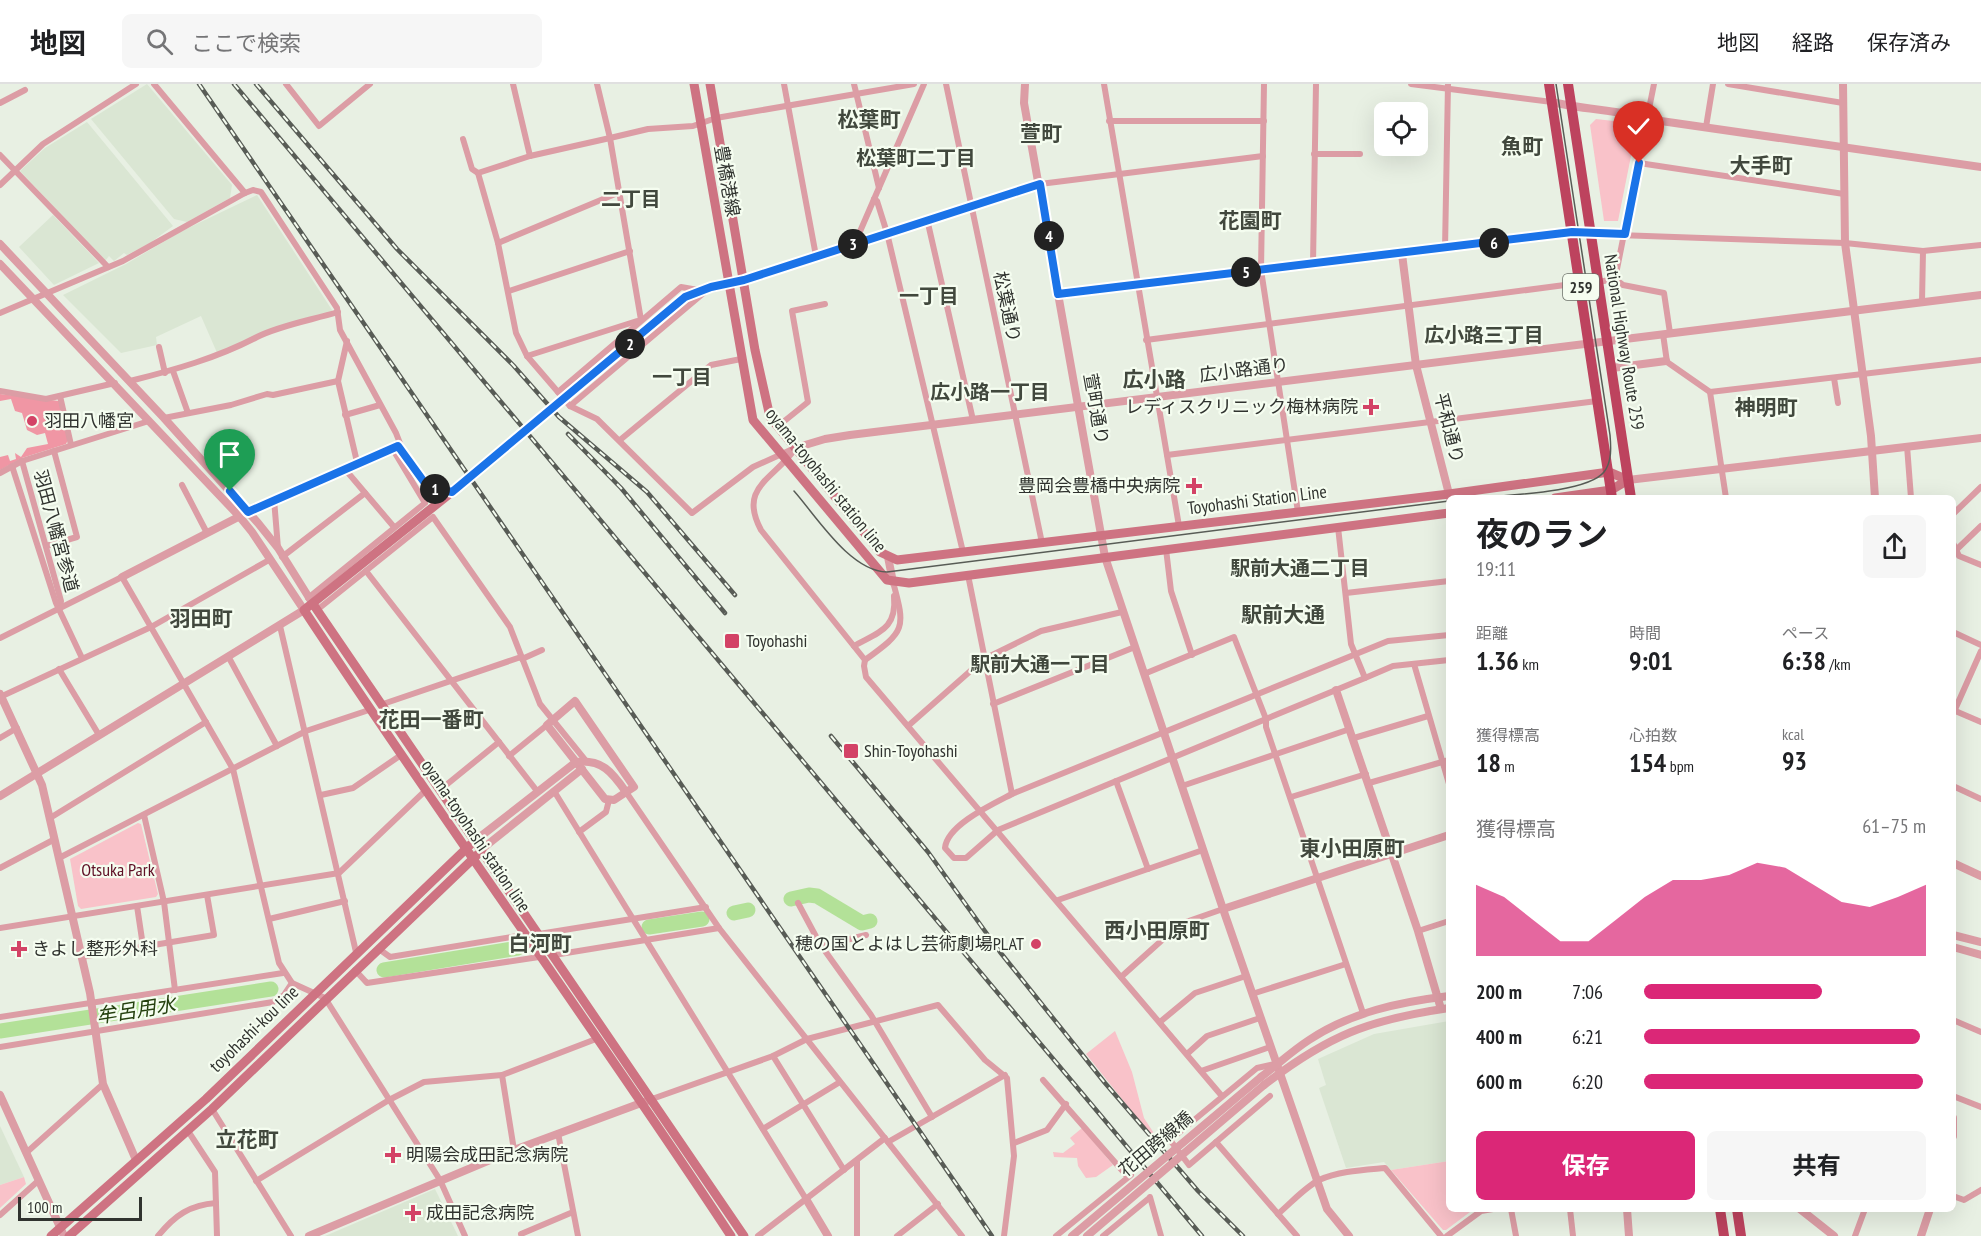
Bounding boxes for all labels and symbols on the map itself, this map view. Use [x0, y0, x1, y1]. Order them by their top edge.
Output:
pin [1613, 101, 1664, 163]
district label: 松葉町 [838, 106, 901, 133]
district label: 萱町 [1020, 120, 1062, 147]
district label: 魚町 [1501, 133, 1543, 160]
street label: 豊橋港線 [710, 143, 745, 218]
district label: 松葉町二丁目 [856, 145, 976, 171]
district label: 大手町 [1730, 152, 1793, 179]
district label: 二丁目 [601, 186, 661, 212]
district label: 花園町 [1219, 207, 1282, 234]
pin: 4 [1034, 221, 1064, 251]
pin: 6 [1479, 228, 1509, 258]
pin: 3 [838, 229, 868, 259]
street label: National Highway Route 259 [1599, 252, 1650, 431]
pin: 5 [1231, 257, 1261, 287]
street label: 松葉通り [989, 269, 1026, 345]
road number: 259 [1563, 274, 1599, 300]
district label: 一丁目 [899, 283, 959, 309]
district label: 広小路三丁目 [1424, 322, 1544, 348]
pin: 2 [615, 329, 645, 359]
street label: 広小路通り [1198, 353, 1290, 386]
district label: 一丁目 [652, 364, 712, 390]
district label: 広小路 [1123, 366, 1186, 393]
street label: 萱町通り [1079, 371, 1114, 446]
district label: 広小路一丁目 [930, 379, 1050, 405]
street label: 平和通り [1430, 390, 1469, 466]
district label: 神明町 [1735, 394, 1798, 421]
place label: レディスクリニック梅林病院 [1125, 395, 1358, 418]
marker: レディスクリニック梅林病院 [1362, 398, 1380, 416]
street label: oyama-toyohashi station line [761, 403, 892, 557]
place label: 羽田八幡宮 [44, 409, 134, 432]
marker: 羽田八幡宮 [25, 414, 39, 428]
pin [204, 429, 255, 491]
street label: 羽田八幡宮参道 [29, 467, 84, 595]
pin: 1 [420, 474, 450, 504]
place label: 豊岡会豊橋中央病院 [1018, 474, 1180, 497]
marker: 豊岡会豊橋中央病院 [1185, 477, 1203, 495]
street label: Toyohashi Station Line [1186, 480, 1328, 519]
district label: 駅前大通二丁目 [1230, 555, 1370, 581]
district label: 駅前大通 [1241, 601, 1325, 628]
district label: 羽田町 [170, 605, 233, 632]
place label: Toyohashi [746, 629, 807, 652]
marker: Toyohashi [723, 632, 741, 650]
district label: 駅前大通一丁目 [970, 651, 1110, 677]
district label: 花田一番町 [379, 706, 484, 733]
place label: Shin-Toyohashi [864, 739, 958, 762]
marker: Shin-Toyohashi [842, 742, 860, 760]
street label: oyama-toyohashi station line [417, 755, 536, 917]
district label: 東小田原町 [1300, 835, 1405, 862]
park label: Otsuka Park [81, 858, 155, 881]
district label: 西小田原町 [1105, 917, 1210, 944]
district label: 白河町 [509, 930, 572, 957]
place label: 穂の国とよはし芸術劇場PLAT [795, 932, 1024, 955]
place label: きよし整形外科 [32, 937, 158, 960]
marker: 穂の国とよはし芸術劇場PLAT [1029, 937, 1043, 951]
marker: きよし整形外科 [10, 940, 28, 958]
street label: toyohashi-kou line [204, 980, 303, 1077]
water label: 牟呂用水 [94, 991, 180, 1029]
street label: 花田跨線橋 [1114, 1106, 1198, 1181]
district label: 立花町 [216, 1126, 279, 1153]
place label: 明陽会成田記念病院 [406, 1143, 568, 1166]
marker: 明陽会成田記念病院 [384, 1146, 402, 1164]
scale bar [18, 1194, 142, 1222]
place label: 成田記念病院 [426, 1201, 534, 1224]
marker: 成田記念病院 [404, 1204, 422, 1222]

